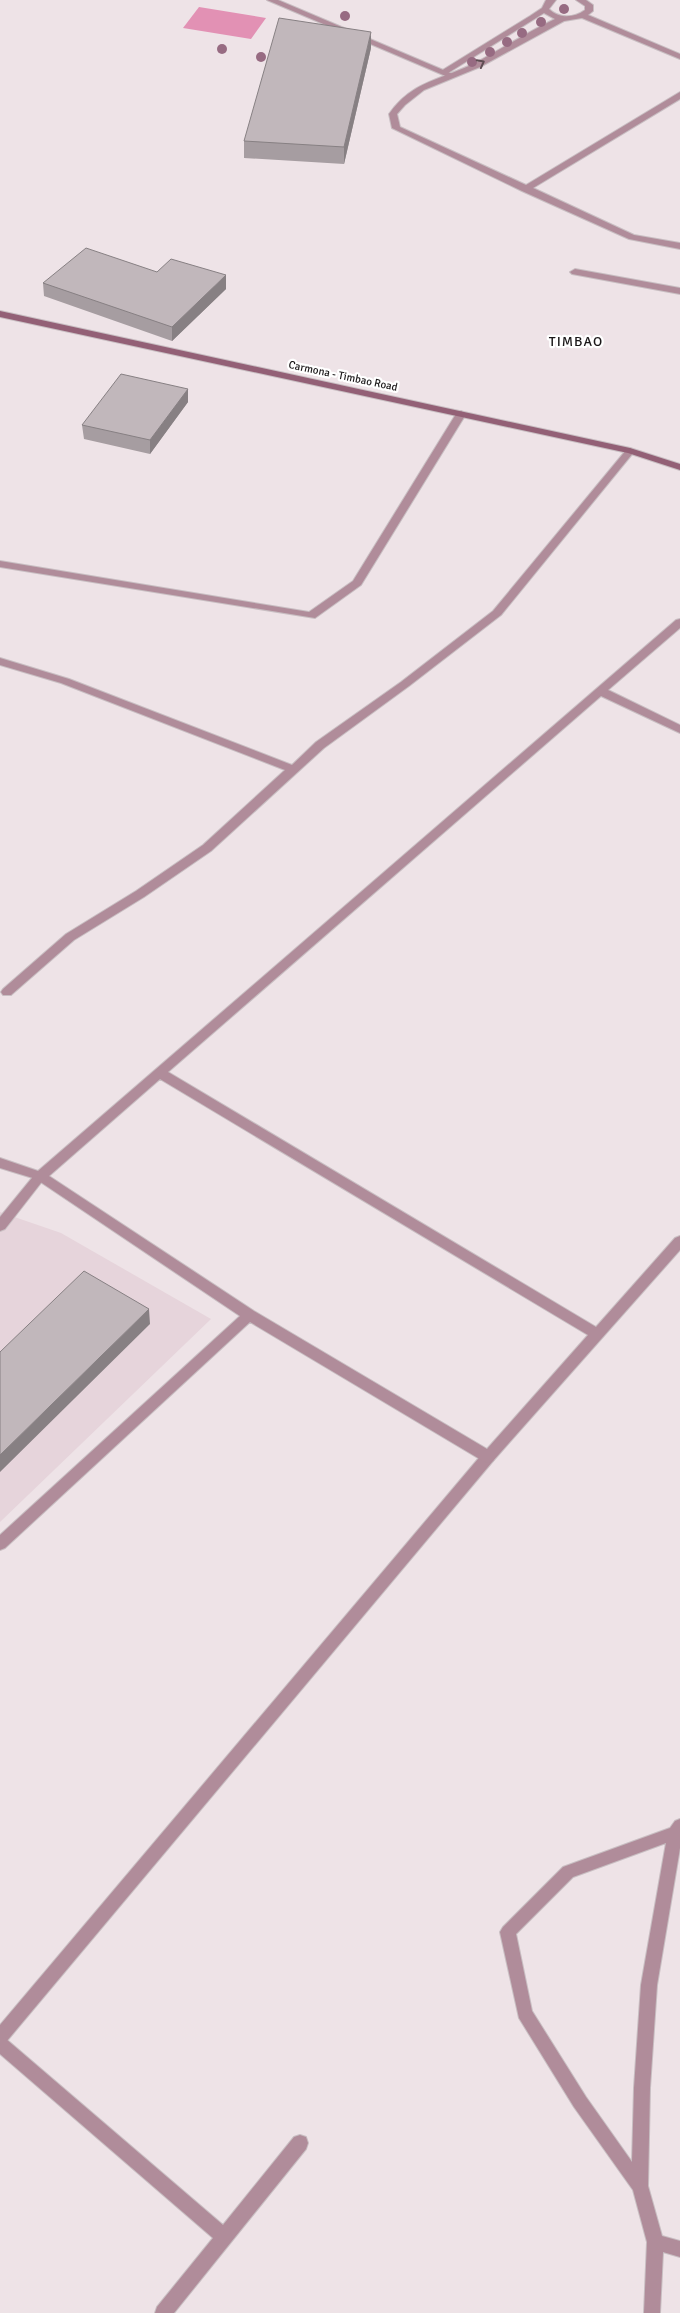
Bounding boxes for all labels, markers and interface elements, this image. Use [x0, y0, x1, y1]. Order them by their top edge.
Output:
one-way arrow [475, 59, 484, 69]
district label: TIMBAO [549, 333, 603, 350]
street label: Carmona - Timbao Road [287, 358, 399, 394]

